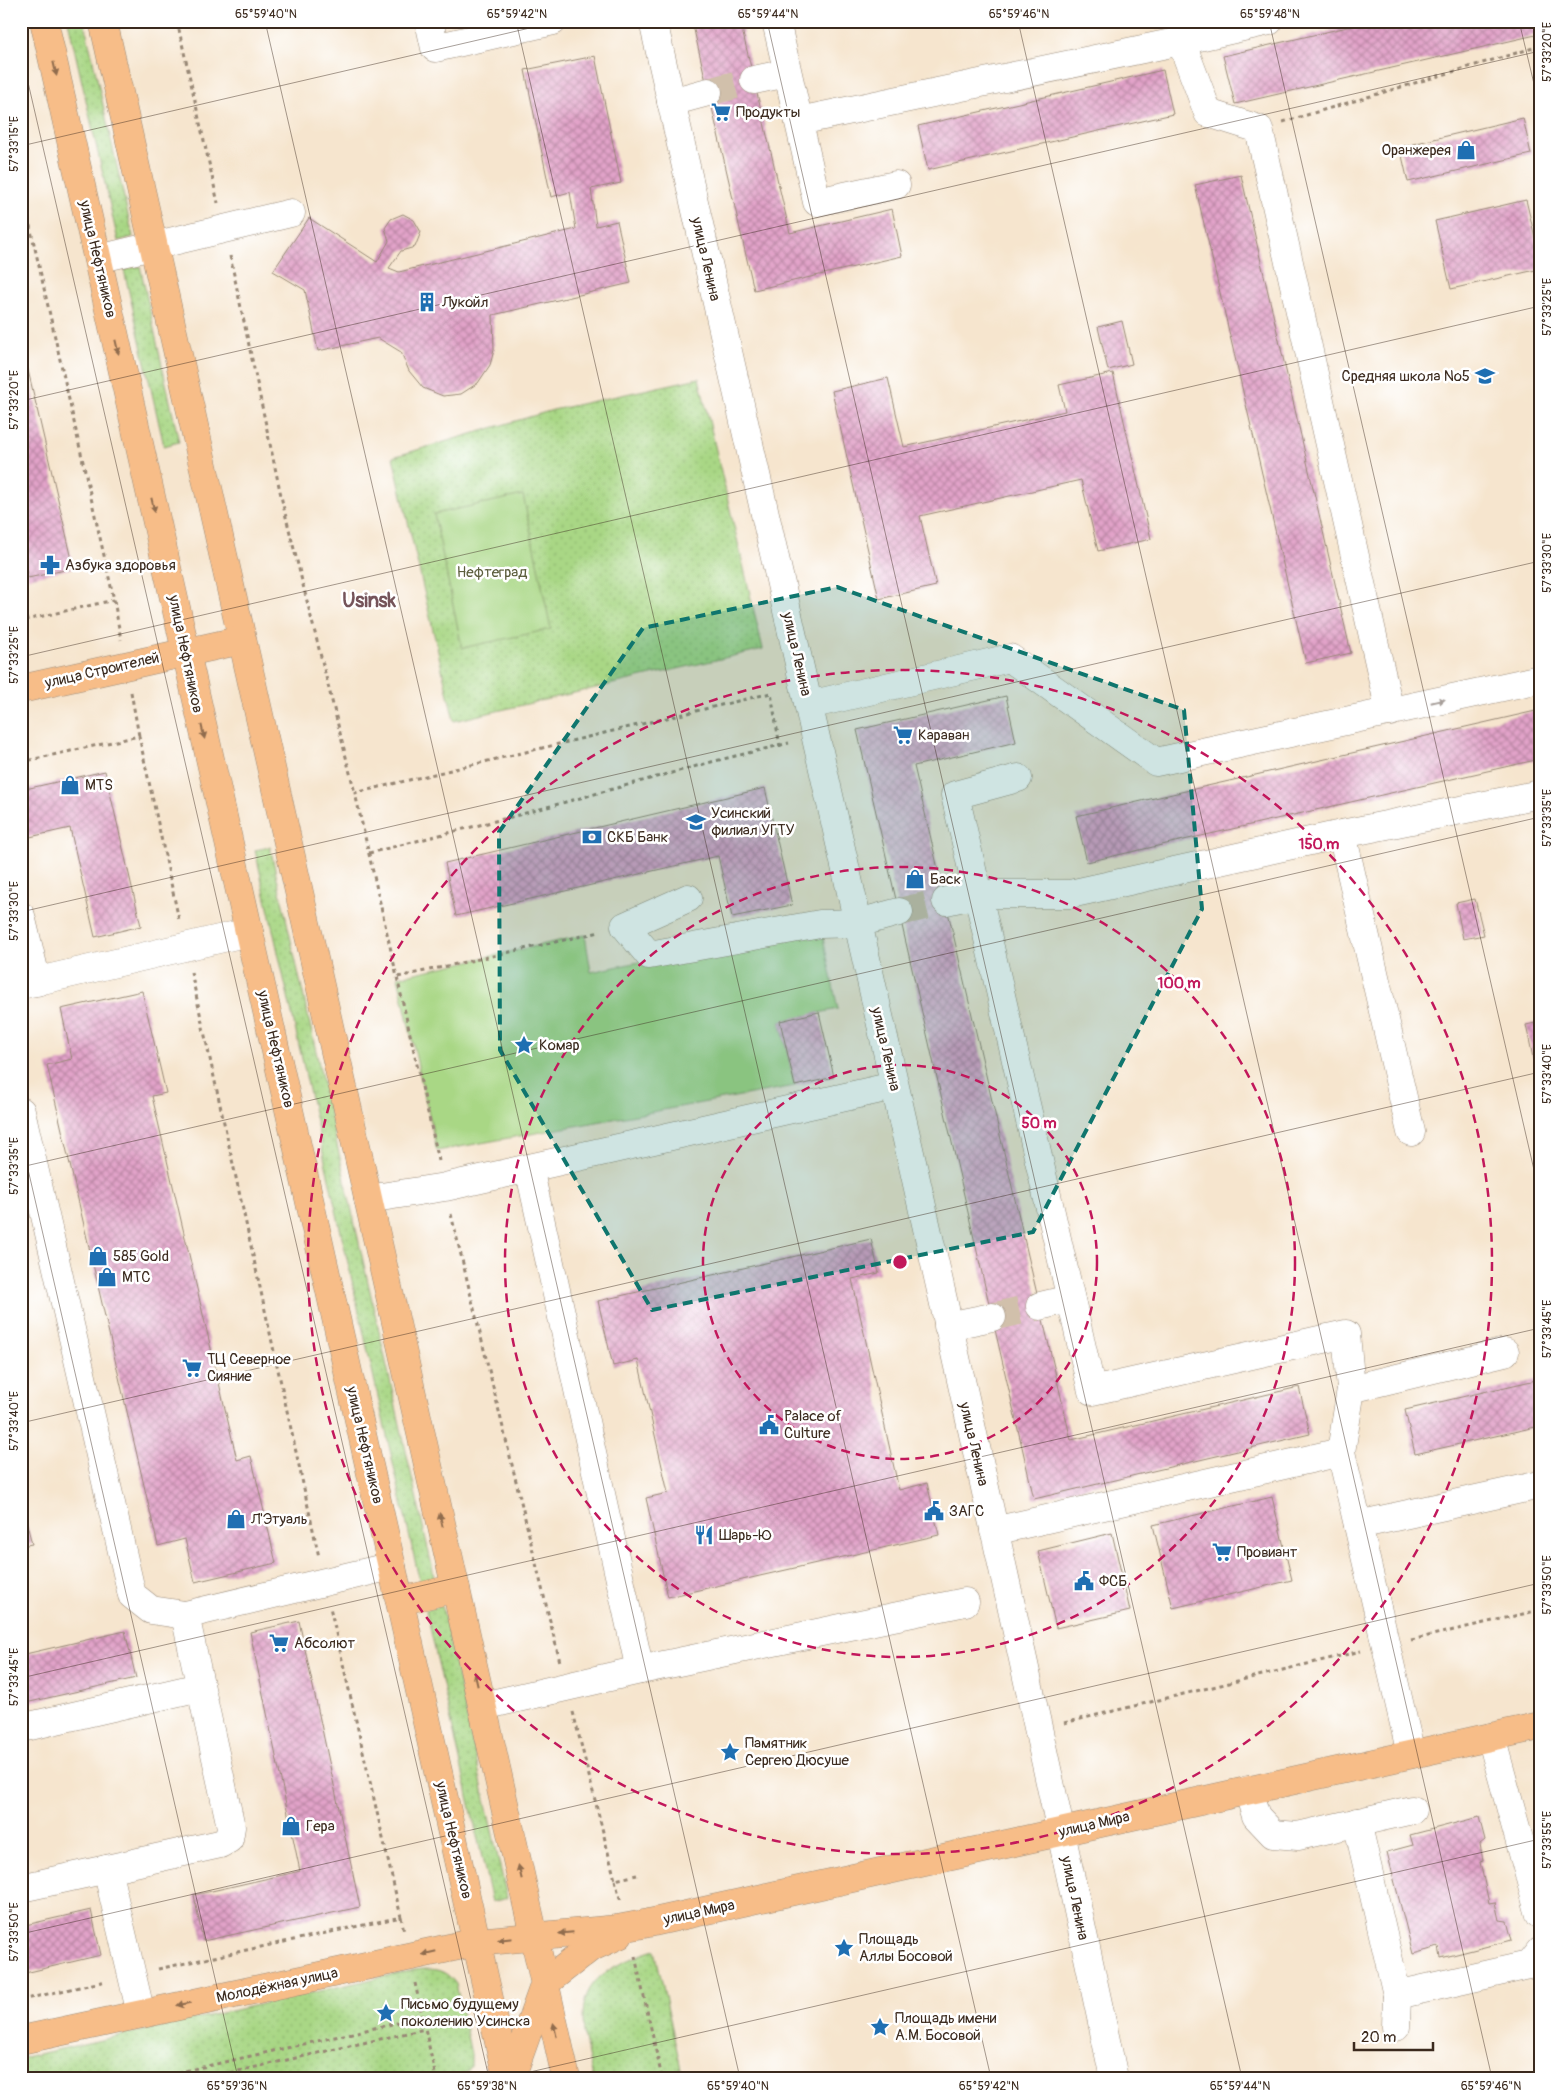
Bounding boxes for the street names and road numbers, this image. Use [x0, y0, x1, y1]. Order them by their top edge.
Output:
street label: улица Нефтяников [75, 198, 120, 320]
street label: улица Ленина [686, 214, 724, 303]
street label: улица Нефтяников [164, 592, 207, 715]
street label: улица Ленина [777, 609, 815, 698]
street label: улица Строителей [42, 648, 161, 693]
street label: улица Нефтяников [253, 988, 298, 1110]
street label: улица Ленина [866, 1004, 904, 1093]
street label: улица Нефтяников [342, 1384, 387, 1506]
street label: улица Ленина [954, 1399, 992, 1488]
street label: улица Нефтяников [431, 1779, 476, 1901]
street label: улица Мира [1056, 1807, 1131, 1842]
street label: улица Ленина [1056, 1853, 1093, 1942]
street label: улица Мира [661, 1896, 736, 1929]
street label: Молодёжная улица [215, 1963, 340, 2008]

